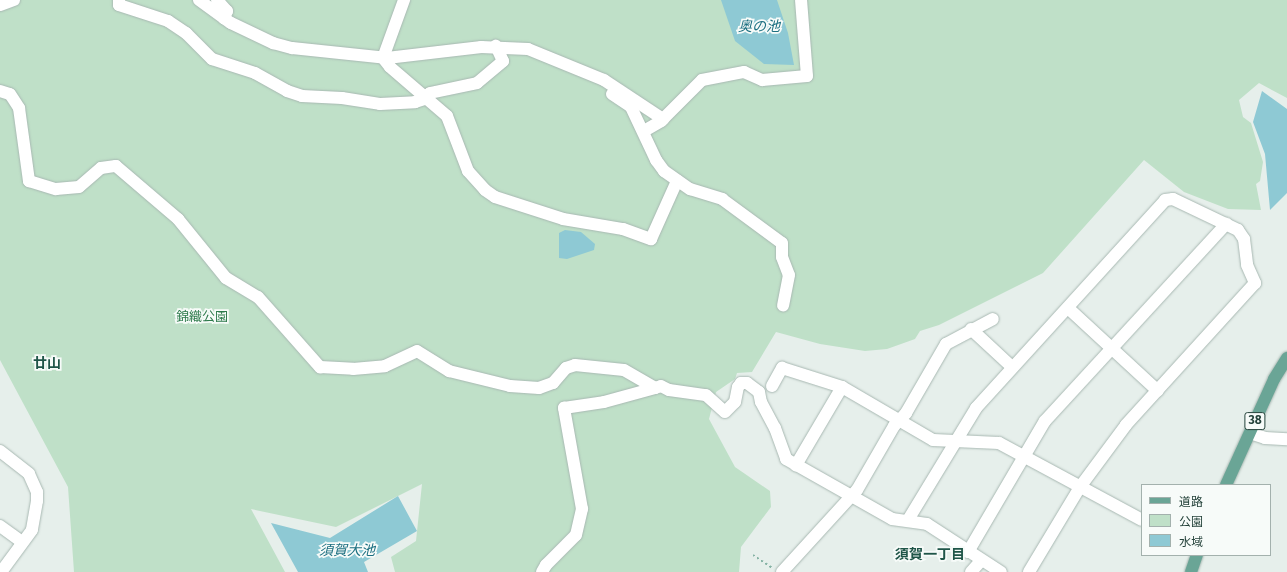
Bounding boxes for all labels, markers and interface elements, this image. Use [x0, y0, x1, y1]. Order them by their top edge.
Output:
water label: 奥の池 [738, 19, 780, 35]
park label: 錦織公園 [176, 309, 228, 325]
district label: 廿山 [33, 356, 61, 372]
road number: 38 [1244, 411, 1266, 431]
legend [1141, 484, 1271, 556]
text: 道路 [1179, 495, 1203, 509]
text: 公園 [1179, 515, 1203, 529]
text: 水域 [1179, 535, 1203, 549]
water label: 須賀大池 [319, 543, 375, 559]
district label: 須賀一丁目 [895, 547, 965, 563]

